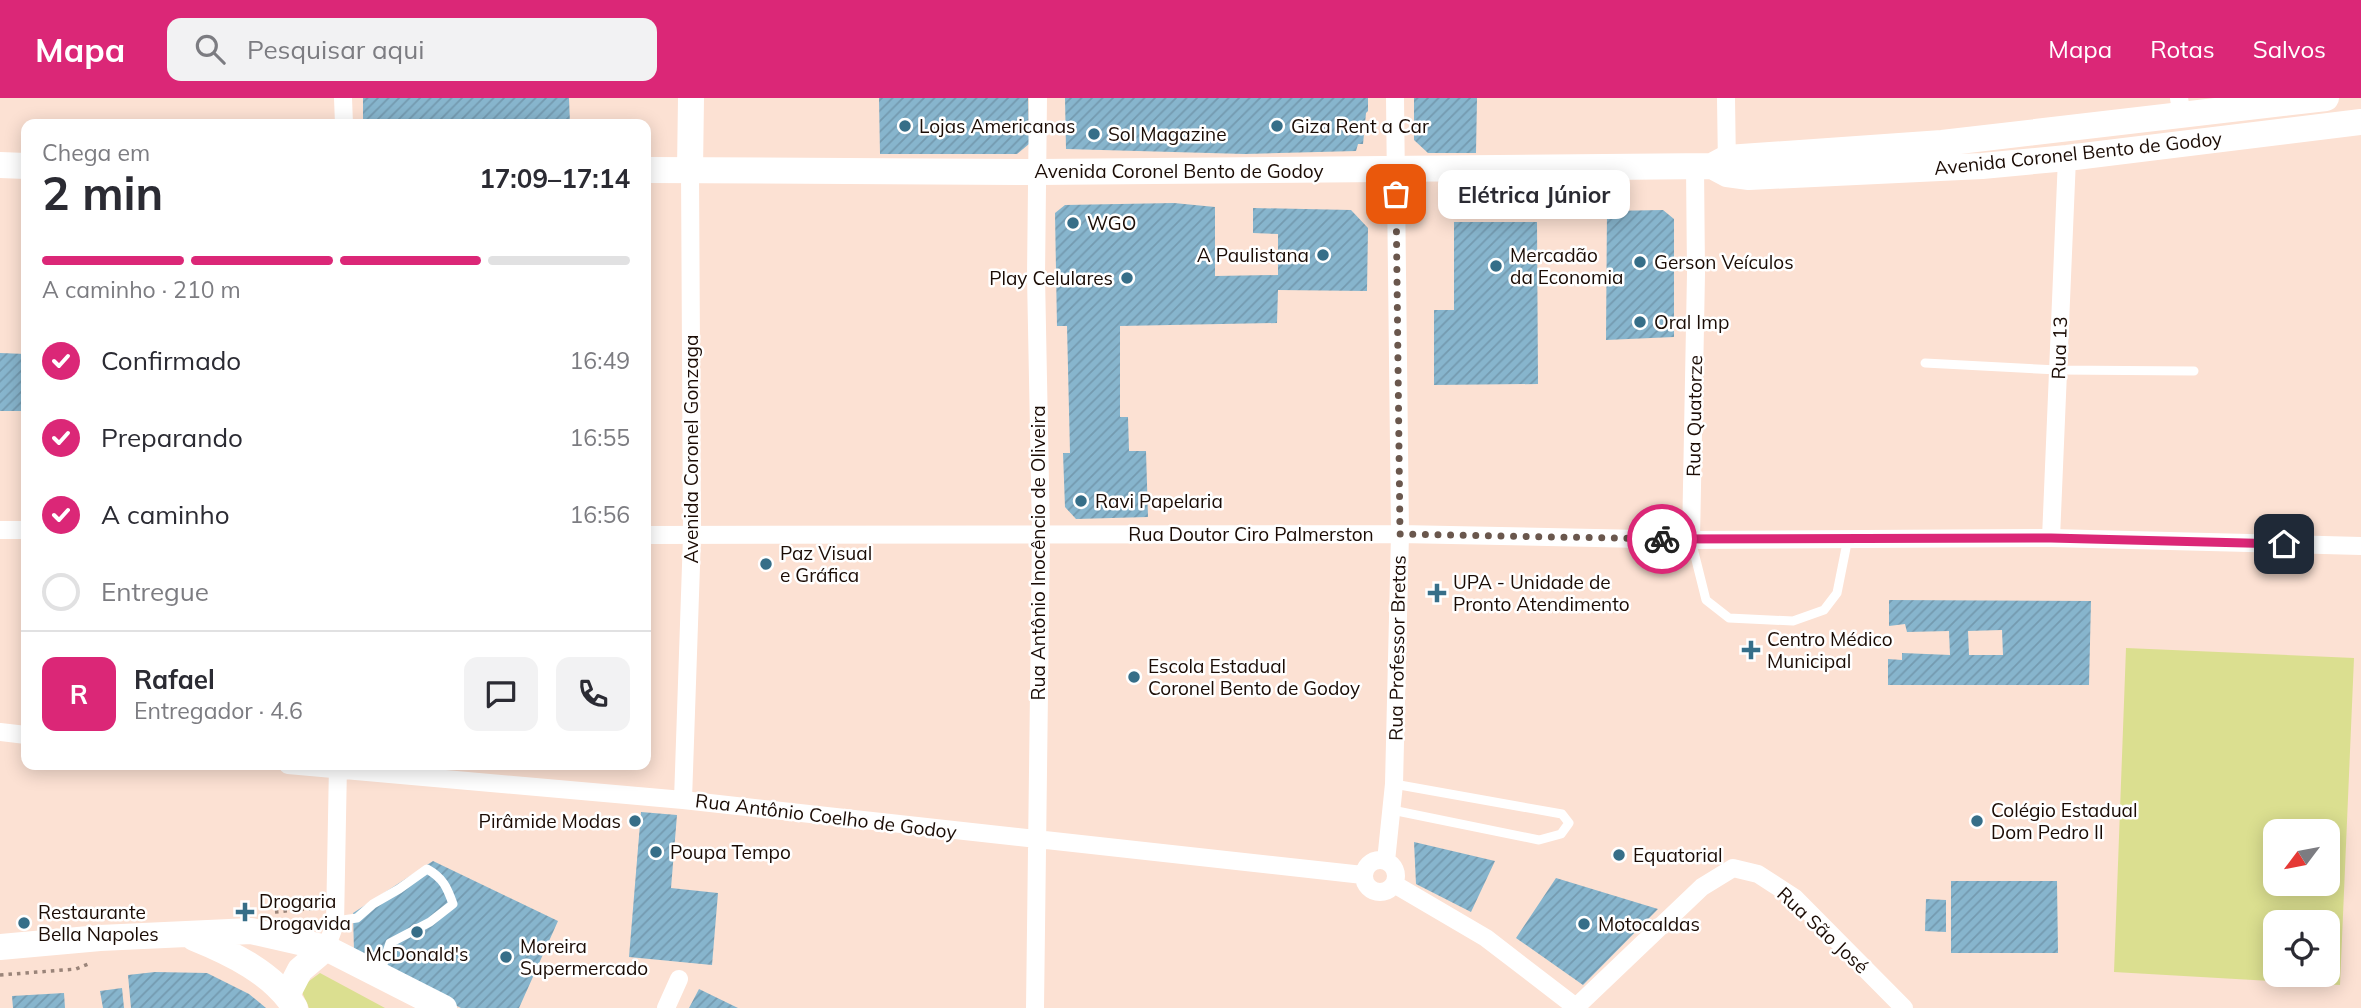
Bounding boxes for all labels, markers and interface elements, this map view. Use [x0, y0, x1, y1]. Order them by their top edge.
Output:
search box [167, 18, 657, 81]
text: Mapa [35, 29, 125, 70]
icon: search [191, 30, 229, 68]
text: Pesquisar aqui [247, 33, 424, 66]
text: Mapa [2048, 34, 2112, 64]
text: Rotas [2150, 34, 2215, 64]
text: Salvos [2253, 34, 2326, 64]
place label: Lojas Americanas [919, 114, 1076, 138]
place label: Giza Rent a Car [1291, 114, 1429, 138]
marker: Lojas Americanas [897, 118, 913, 134]
marker: Giza Rent a Car [1269, 118, 1285, 134]
place label: Sol Magazine [1108, 122, 1227, 146]
marker: Sol Magazine [1086, 126, 1102, 142]
street label: Avenida Coronel Bento de Godoy [1933, 126, 2223, 180]
text: Chega em [42, 138, 150, 167]
street label: Avenida Coronel Bento de Godoy [1034, 159, 1324, 183]
text: 17:09–17:14 [479, 162, 630, 195]
text: 2 min [42, 164, 163, 222]
pin [1366, 164, 1426, 224]
callout: Elétrica Júnior [1438, 170, 1630, 218]
icon: bag [1377, 175, 1415, 213]
text: Elétrica Júnior [1458, 180, 1610, 209]
place label: WGO [1087, 211, 1136, 235]
marker: WGO [1065, 215, 1081, 231]
place label: A Paulistana [1197, 243, 1309, 267]
place label: Mercadão da Economia [1510, 243, 1624, 289]
marker: A Paulistana [1315, 247, 1331, 263]
place label: Gerson Veículos [1654, 250, 1794, 274]
marker: Gerson Veículos [1632, 254, 1648, 270]
marker: Mercadão da Economia [1488, 258, 1504, 274]
place label: Play Celulares [989, 266, 1113, 290]
marker: Play Celulares [1119, 270, 1135, 286]
text: A caminho · 210 m [42, 275, 241, 304]
place label: Oral Imp [1654, 310, 1729, 334]
marker: Oral Imp [1632, 314, 1648, 330]
street label: Rua 13 [2046, 316, 2072, 380]
street label: Avenida Coronel Gonzaga [679, 335, 703, 563]
icon: check [42, 342, 80, 380]
text: Confirmado [101, 344, 241, 377]
text: 16:49 [570, 346, 630, 375]
street label: Rua Quatorze [1681, 355, 1707, 477]
street label: Rua Antônio Inocêncio de Oliveira [1026, 405, 1050, 701]
icon: check [42, 419, 80, 457]
text: Preparando [101, 421, 243, 454]
text: 16:55 [570, 423, 630, 452]
place label: Ravi Papelaria [1095, 489, 1223, 513]
marker: Ravi Papelaria [1073, 493, 1089, 509]
icon: check [42, 496, 80, 534]
text: A caminho [101, 498, 230, 531]
text: 16:56 [570, 500, 630, 529]
courier [1627, 504, 1697, 574]
pin [2254, 514, 2314, 574]
icon: bike [1643, 520, 1681, 558]
street label: Rua Doutor Ciro Palmerston [1128, 522, 1374, 546]
icon: home [2265, 525, 2303, 563]
place label: Paz Visual e Gráfica [780, 541, 872, 587]
street label: Rua Professor Bretas [1383, 555, 1411, 741]
marker: Paz Visual e Gráfica [758, 556, 774, 572]
place label: UPA - Unidade de Pronto Atendimento [1453, 570, 1630, 616]
text: Entregue [101, 575, 209, 608]
marker: UPA - Unidade de Pronto Atendimento [1427, 583, 1447, 603]
place label: Centro Médico Municipal [1767, 627, 1893, 673]
marker: Centro Médico Municipal [1741, 640, 1761, 660]
place label: Escola Estadual Coronel Bento de Godoy [1148, 654, 1360, 700]
button: chat [464, 657, 538, 731]
button: phone [556, 657, 630, 731]
text: Rafael [134, 663, 215, 696]
marker: Escola Estadual Coronel Bento de Godoy [1126, 669, 1142, 685]
text: R [70, 678, 88, 711]
text: Entregador · 4.6 [134, 696, 303, 725]
street label: Rua Antônio Coelho de Godoy [694, 788, 958, 844]
place label: Colégio Estadual Dom Pedro II [1991, 798, 2138, 844]
place label: Pirâmide Modas [479, 809, 621, 833]
marker: Pirâmide Modas [627, 813, 643, 829]
marker: Colégio Estadual Dom Pedro II [1969, 813, 1985, 829]
north arrow [2263, 819, 2340, 896]
map controls [2263, 819, 2340, 987]
place label: Poupa Tempo [670, 840, 791, 864]
place label: Equatorial [1633, 843, 1723, 867]
marker: Poupa Tempo [648, 844, 664, 860]
marker: Equatorial [1611, 847, 1627, 863]
street label: Rua São José [1772, 882, 1874, 978]
place label: Drogaria Drogavida [259, 889, 351, 935]
place label: Restaurante Bella Napoles [38, 900, 159, 946]
marker: Drogaria Drogavida [237, 904, 253, 920]
button: locate [2263, 910, 2340, 987]
place label: Motocaldas [1598, 912, 1700, 936]
marker: Restaurante Bella Napoles [16, 915, 32, 931]
marker: Motocaldas [1576, 916, 1592, 932]
marker: McDonald's [409, 924, 425, 940]
place label: Moreira Supermercado [520, 934, 648, 980]
place label: McDonald's [366, 942, 468, 966]
marker: Moreira Supermercado [498, 949, 514, 965]

